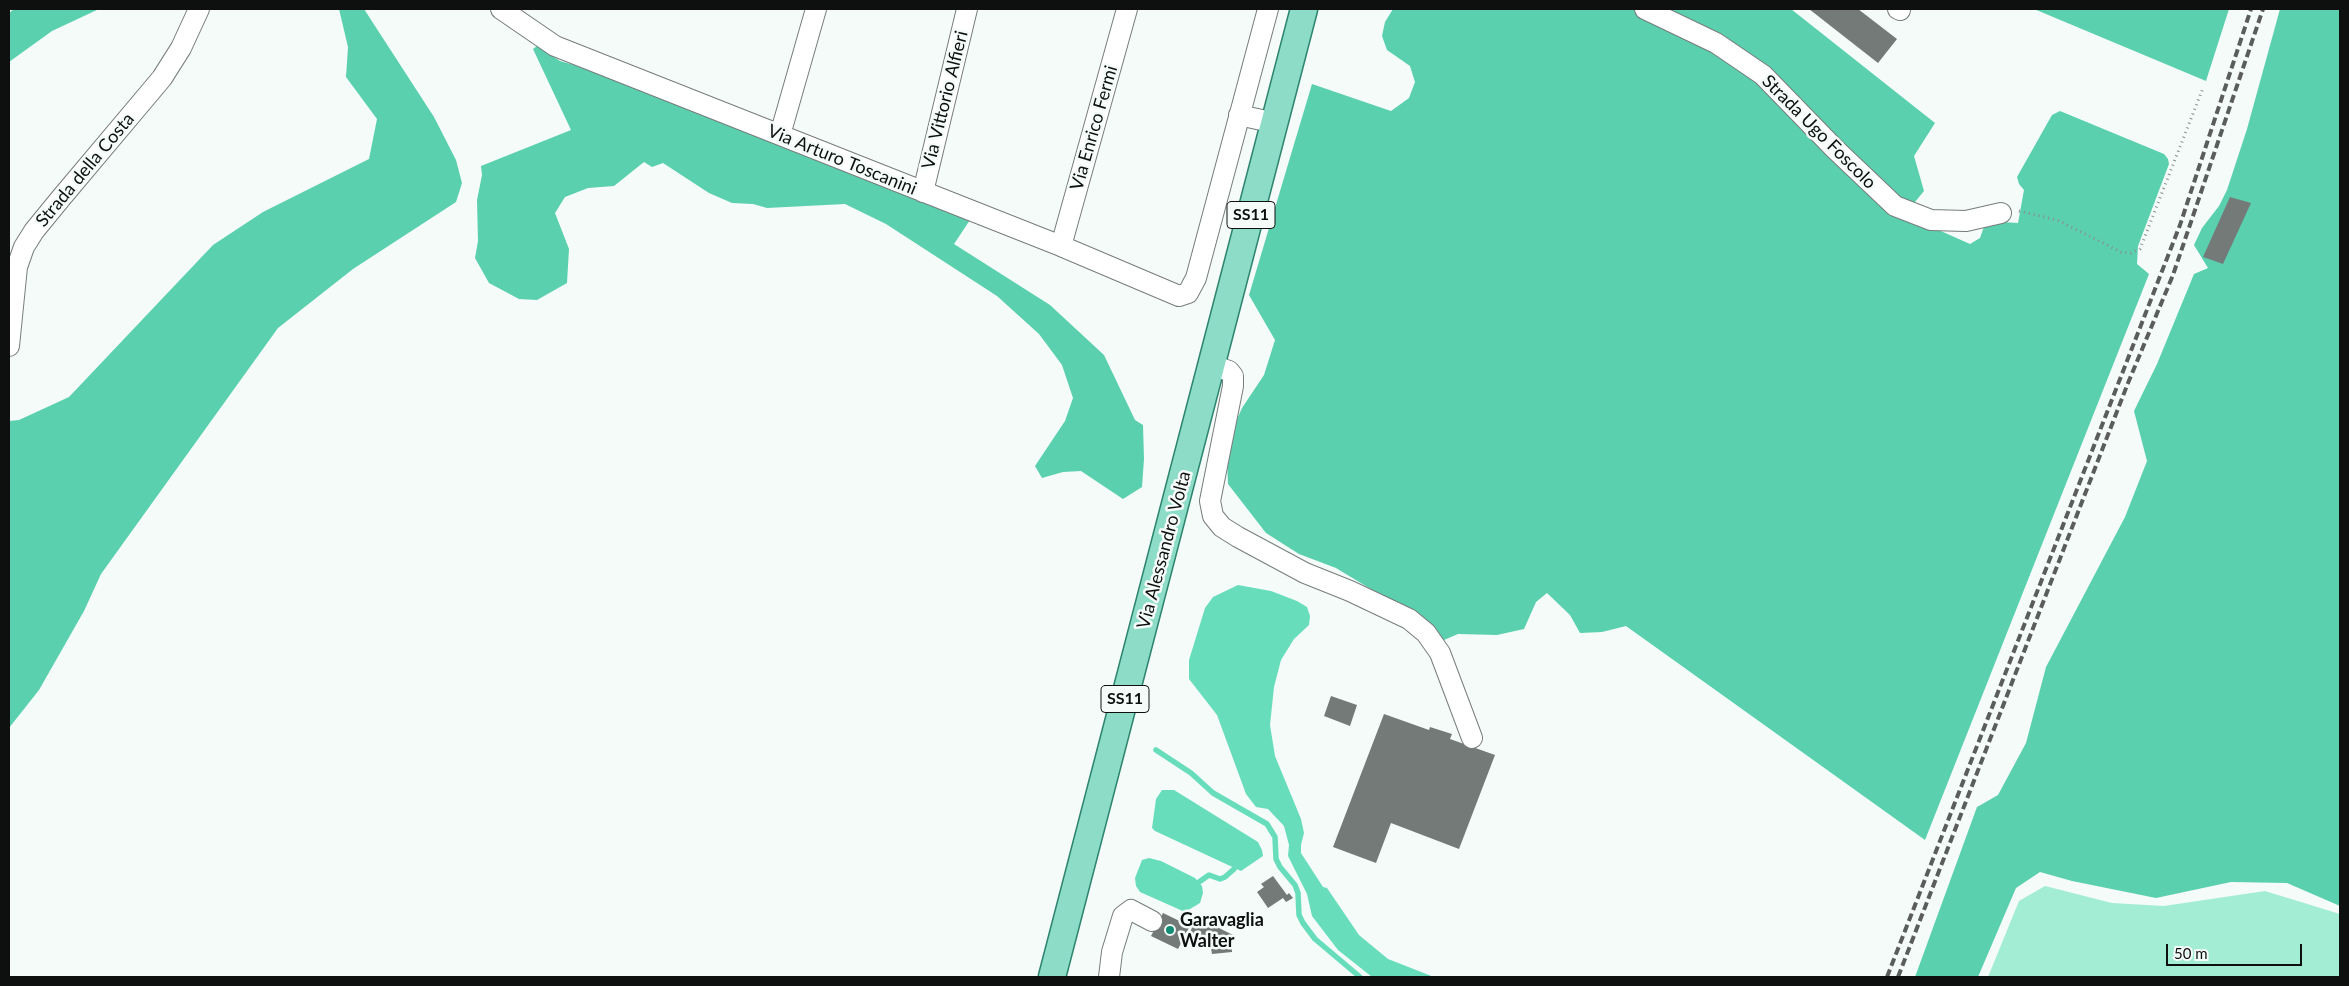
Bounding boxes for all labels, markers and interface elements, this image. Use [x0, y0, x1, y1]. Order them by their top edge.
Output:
street label: Via Vittorio Alfieri [917, 29, 973, 171]
street label: Via Enrico Fermi [1066, 63, 1122, 193]
street label: Strada Ugo Foscolo [1758, 71, 1880, 193]
street label: Strada della Costa [31, 109, 139, 231]
street label: Via Arturo Toscanini [764, 120, 920, 200]
road number: SS11 [1227, 202, 1275, 228]
street label: Via Alessandro Volta [1133, 469, 1195, 631]
road number: SS11 [1101, 686, 1149, 712]
place label: Garavaglia Walter [1180, 909, 1264, 952]
marker: Garavaglia Walter [1164, 924, 1176, 936]
scale bar [2169, 934, 2305, 966]
text: 50 m [2174, 944, 2208, 962]

